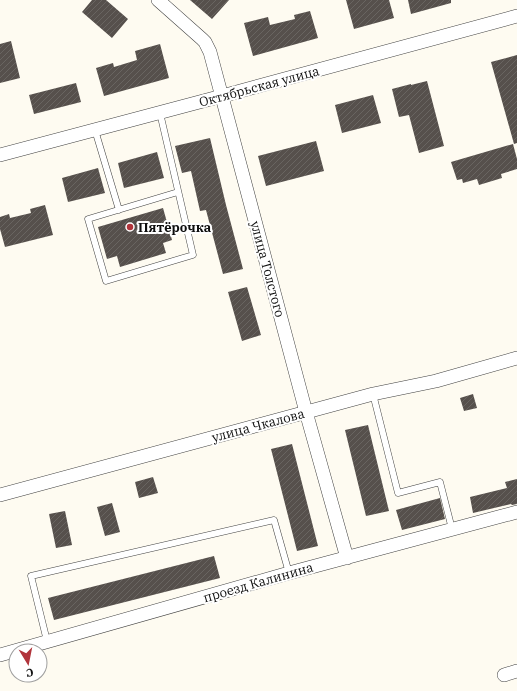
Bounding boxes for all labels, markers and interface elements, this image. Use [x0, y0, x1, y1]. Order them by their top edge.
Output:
street label: Октябрьская улица [197, 62, 321, 111]
place label: Пятёрочка [138, 219, 212, 236]
street label: улица Толстого [246, 219, 289, 319]
marker: Пятёрочка [125, 222, 135, 232]
street label: улица Чкалова [210, 405, 306, 446]
street label: проезд Калинина [201, 559, 315, 606]
north arrow [8, 643, 48, 683]
text: С [25, 665, 35, 680]

